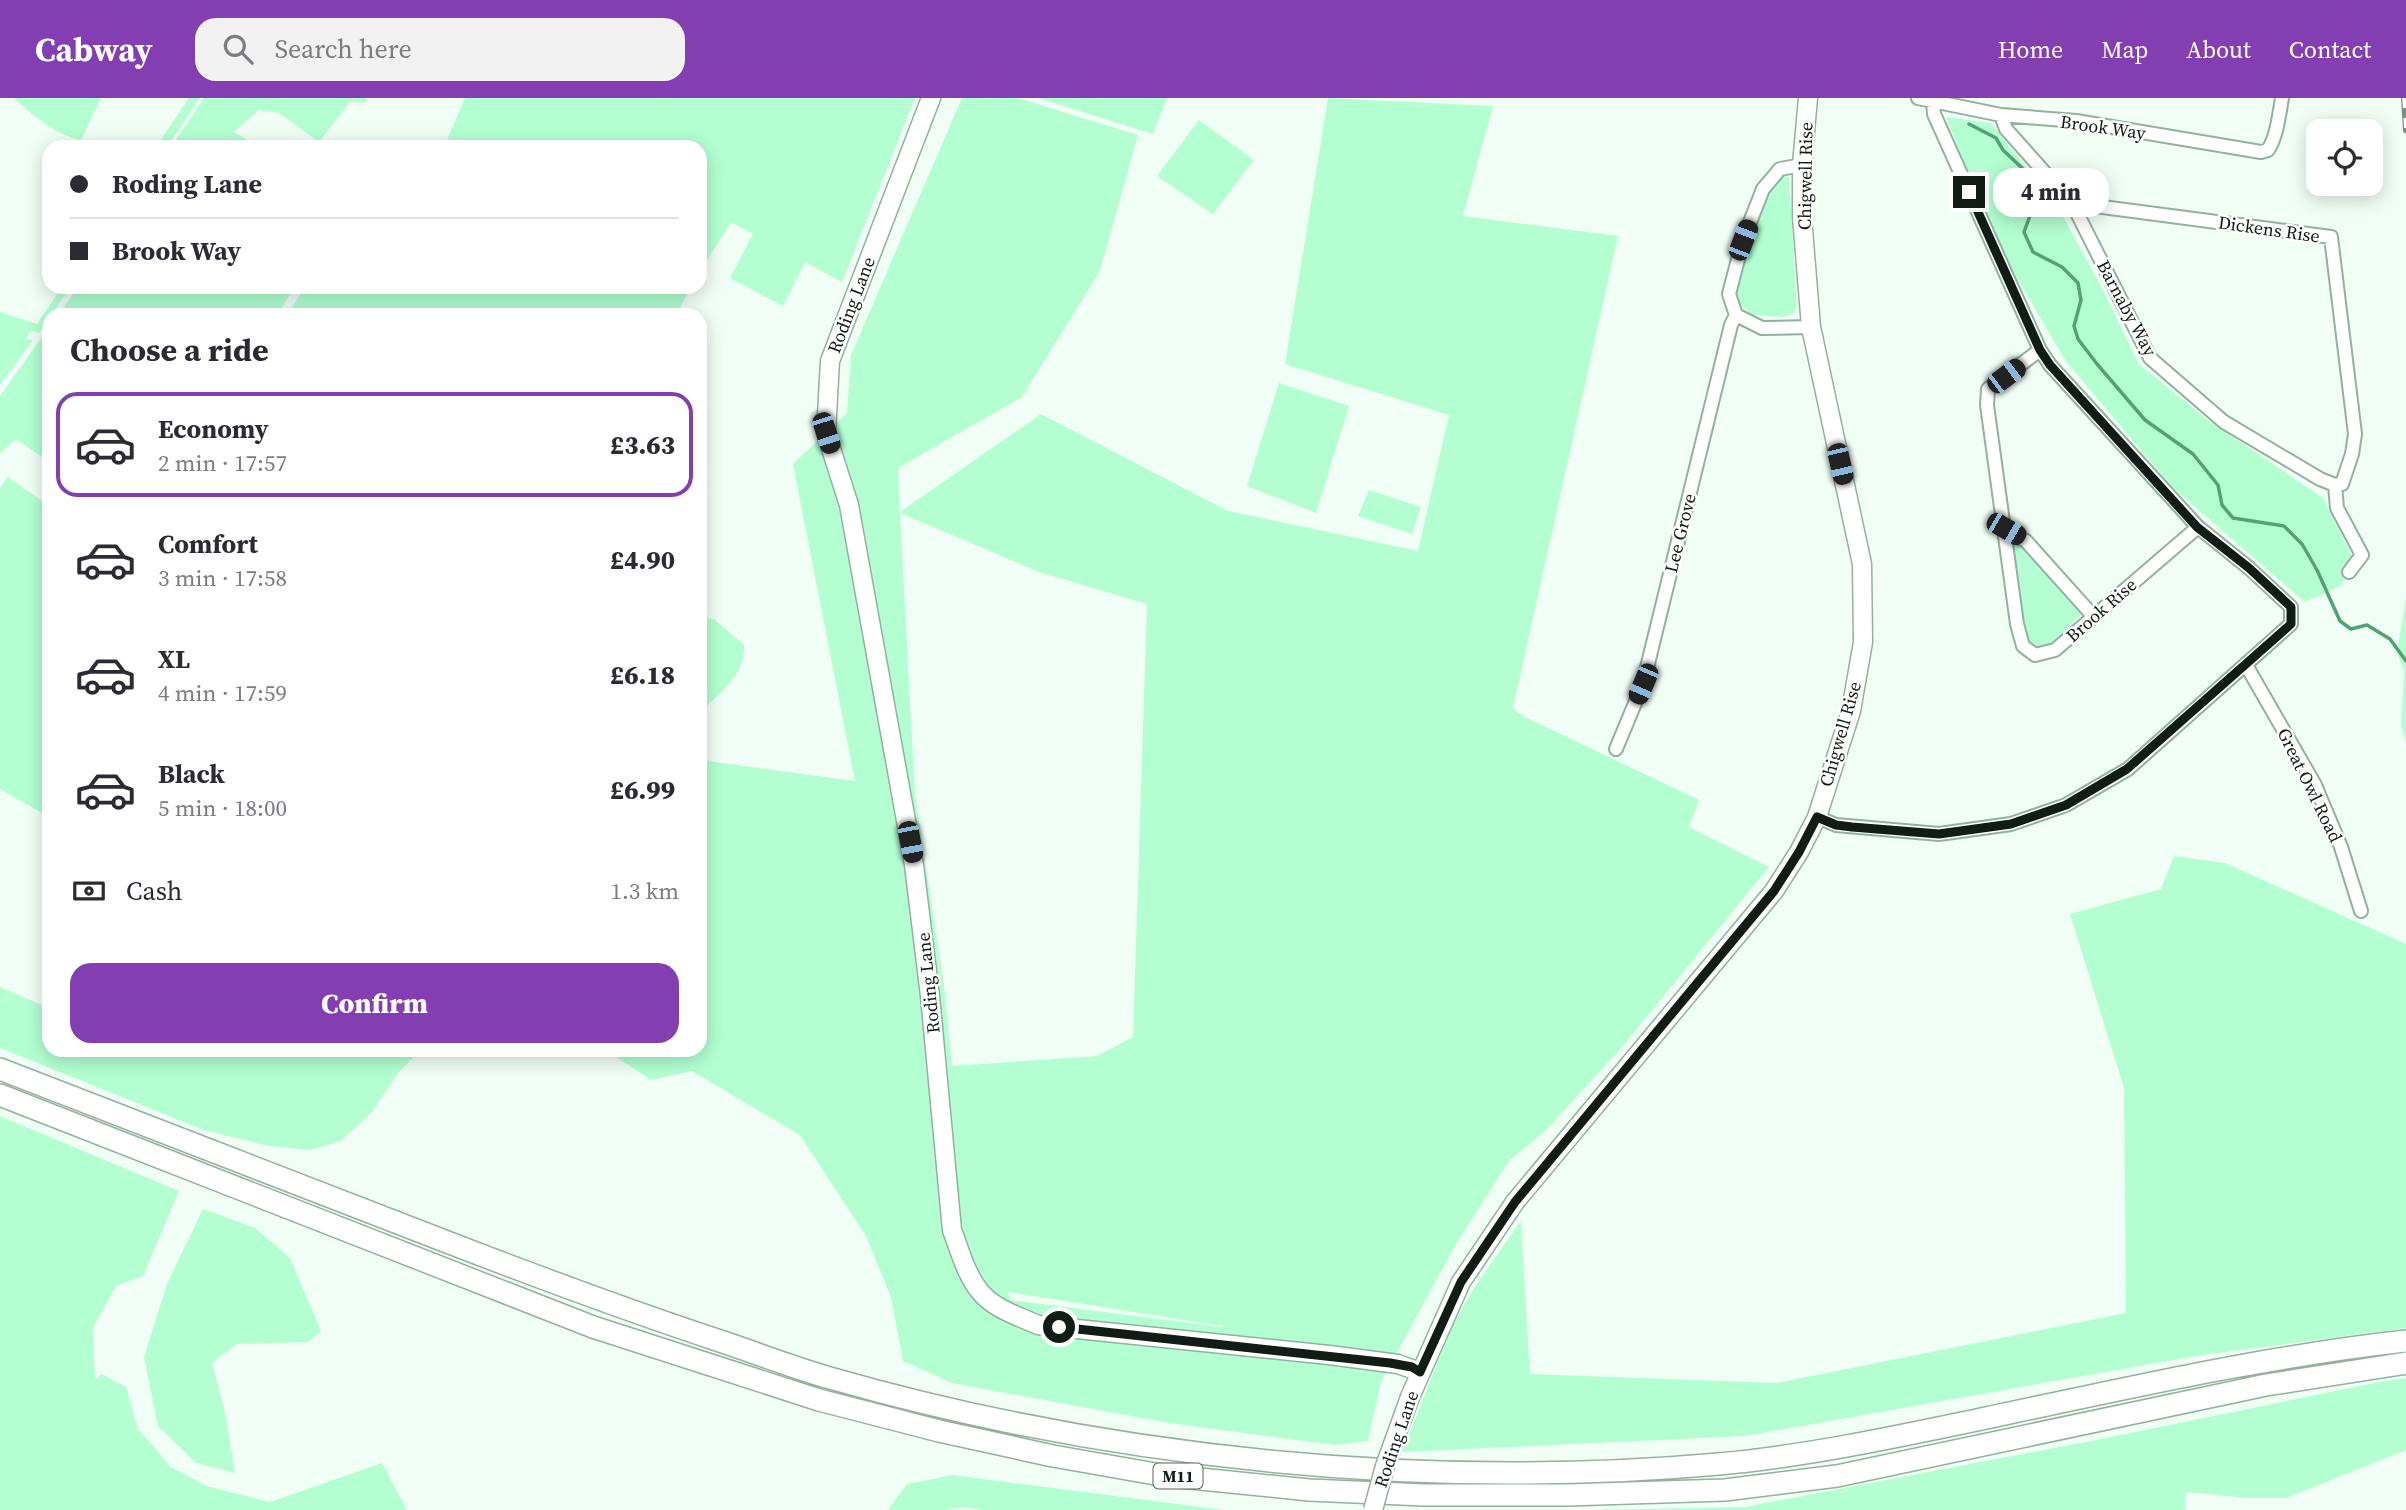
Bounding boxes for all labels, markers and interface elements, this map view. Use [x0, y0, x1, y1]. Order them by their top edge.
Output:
search box [195, 18, 685, 81]
text: Cabway [35, 27, 153, 72]
icon: search [219, 30, 257, 68]
text: Search here [275, 31, 412, 67]
text: Home [1998, 33, 2063, 66]
text: Map [2101, 33, 2148, 66]
text: About [2186, 33, 2251, 66]
text: Contact [2289, 33, 2371, 66]
street label: Brook Way [2059, 109, 2148, 145]
map controls [2306, 119, 2383, 196]
button: locate [2306, 119, 2383, 196]
street label: Chigwell Rise [1792, 122, 1818, 230]
text: Roding Lane [112, 166, 262, 202]
callout: 4 min [1994, 168, 2109, 217]
route end [1953, 176, 1985, 208]
text: 4 min [2021, 176, 2081, 208]
street label: Dickens Rise [2217, 209, 2321, 249]
car [1726, 217, 1761, 263]
text: Brook Way [112, 233, 241, 269]
street label: Roding Lane [821, 253, 881, 357]
street label: Barnaby Way [2091, 256, 2163, 361]
text: Choose a ride [70, 328, 269, 372]
car [1983, 355, 2030, 397]
car [810, 410, 843, 456]
text: Economy [158, 411, 269, 447]
icon: car [74, 413, 137, 476]
text: £3.63 [610, 427, 675, 463]
car [1826, 441, 1855, 487]
text: 2 min · 17:57 [158, 447, 287, 479]
street label: Lee Grove [1658, 491, 1702, 575]
car [1983, 509, 2030, 549]
text: Comfort [158, 526, 258, 562]
icon: car [74, 528, 137, 591]
text: £4.90 [610, 542, 675, 578]
text: 3 min · 17:58 [158, 562, 287, 594]
street label: Brook Rise [2060, 572, 2142, 648]
text: XL [158, 641, 190, 677]
icon: car [74, 643, 137, 706]
text: £6.18 [610, 657, 675, 693]
car [1626, 661, 1661, 707]
text: 4 min · 17:59 [158, 677, 287, 709]
street label: Chigwell Rise [1813, 678, 1867, 790]
street label: Great Owl Road [2272, 724, 2348, 846]
text: Black [158, 756, 225, 792]
icon: car [74, 758, 137, 821]
text: £6.99 [610, 772, 675, 808]
text: 5 min · 18:00 [158, 792, 287, 824]
car [896, 819, 925, 865]
icon: cash [70, 872, 108, 910]
text: Cash [126, 873, 182, 909]
text: 1.3 km [610, 875, 679, 907]
street label: Roding Lane [910, 931, 946, 1035]
button: Confirm [70, 963, 679, 1043]
route start [1043, 1311, 1075, 1343]
street label: Roding Lane [1368, 1387, 1424, 1491]
road number: M11 [1154, 1464, 1202, 1488]

